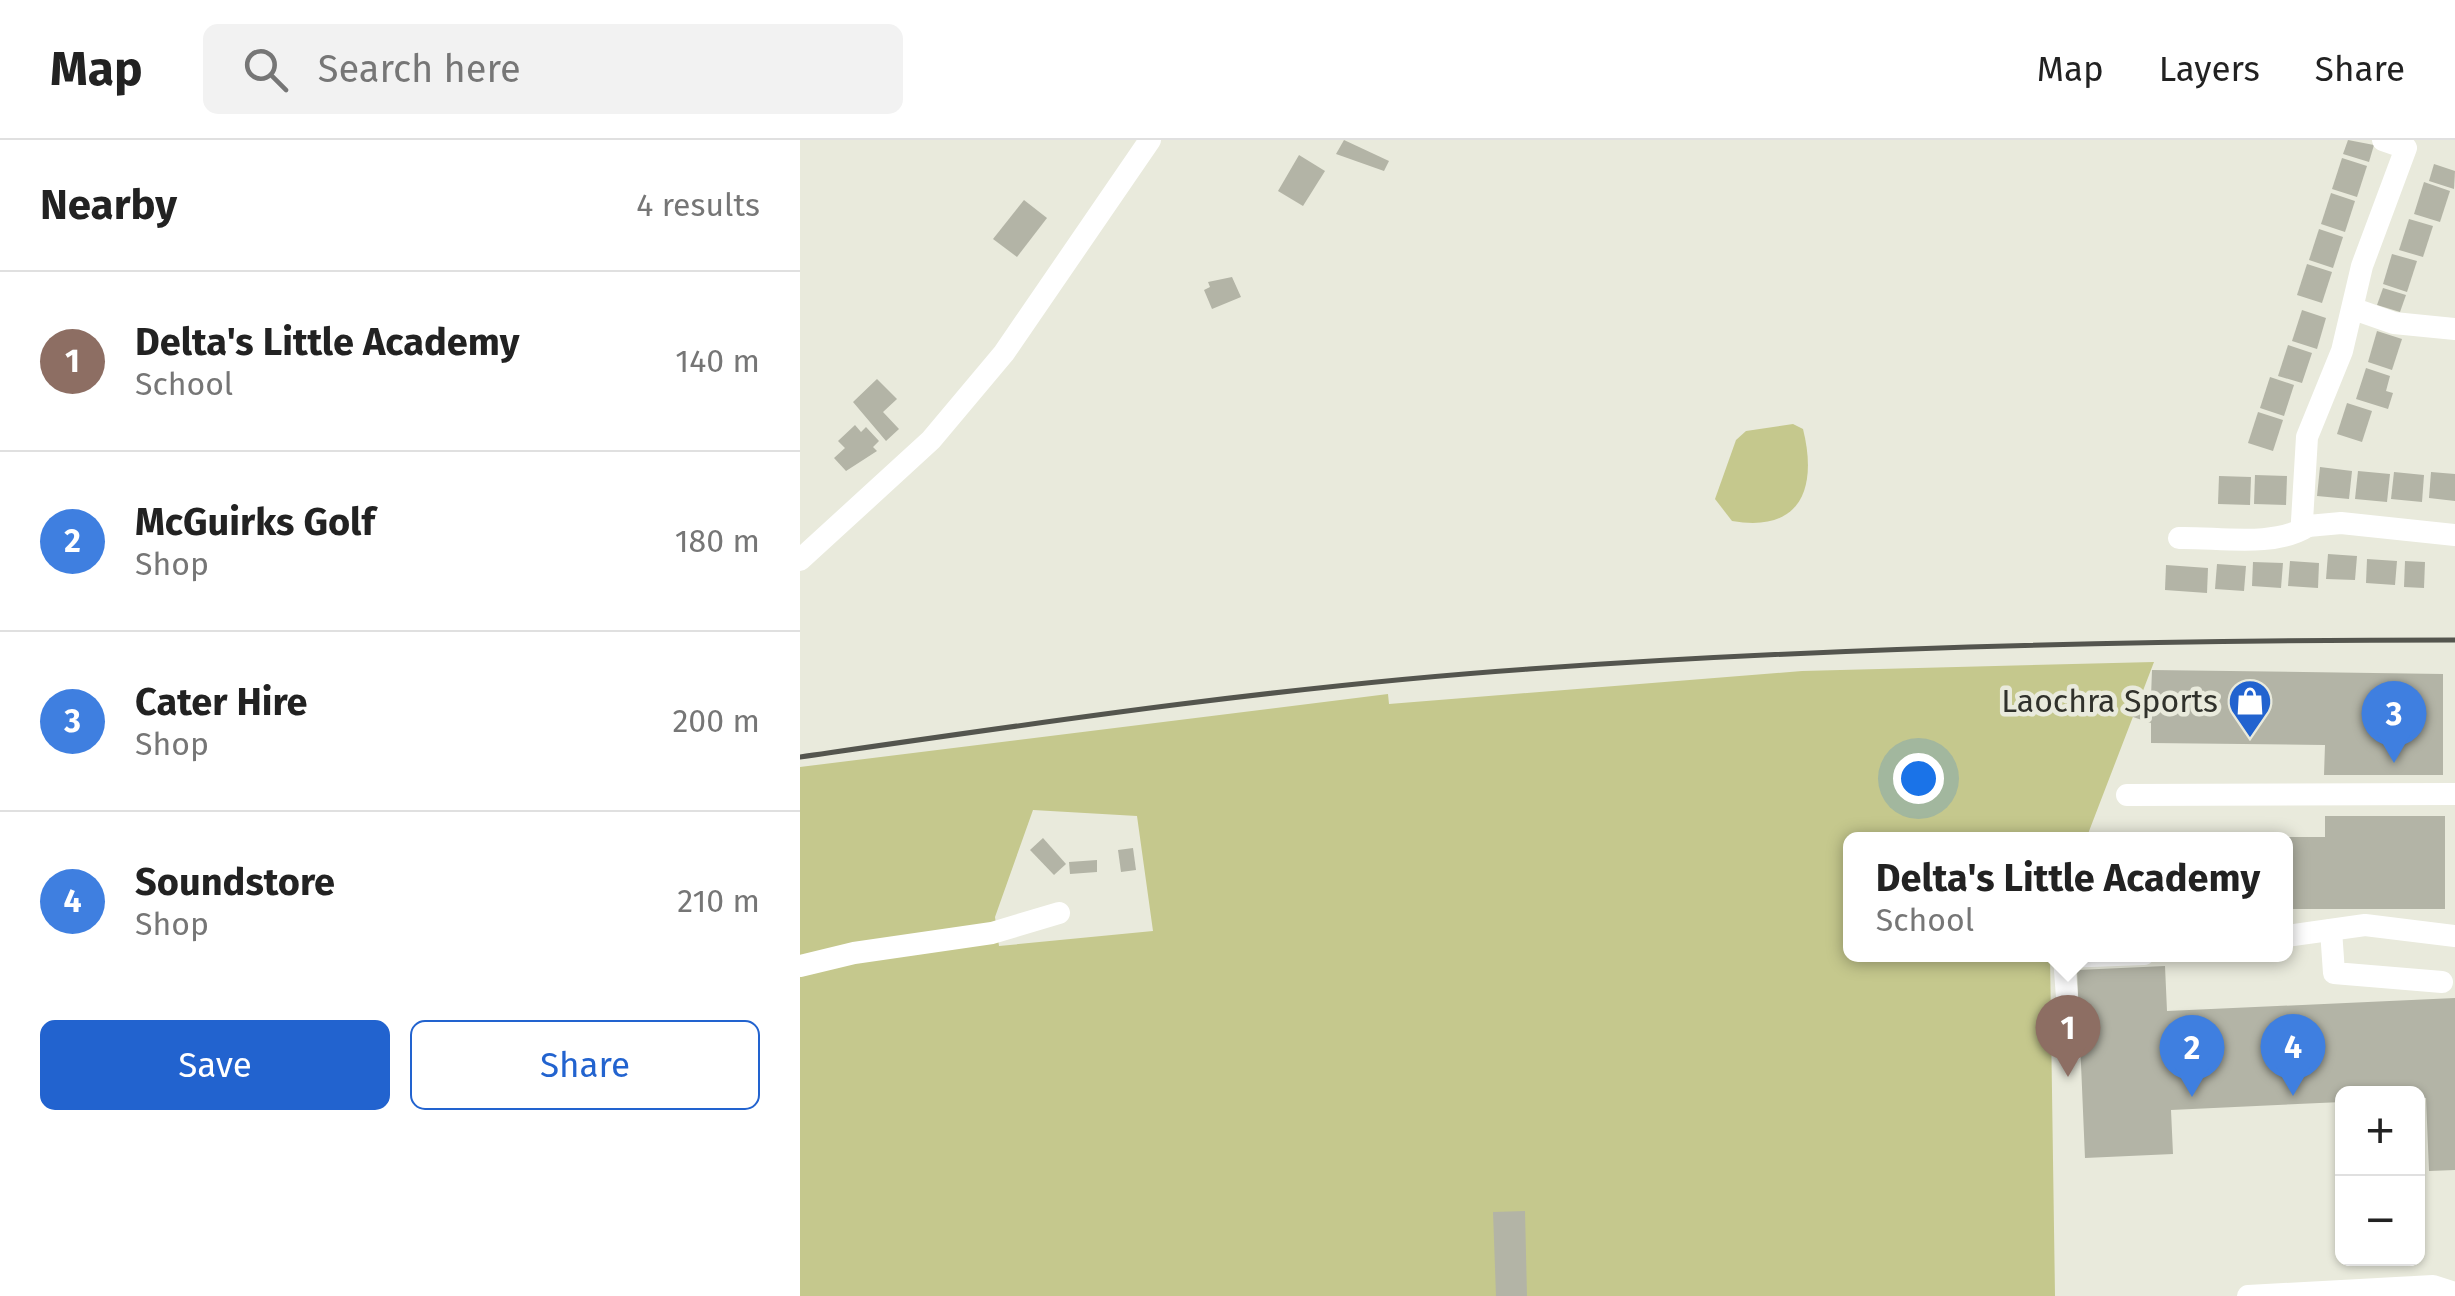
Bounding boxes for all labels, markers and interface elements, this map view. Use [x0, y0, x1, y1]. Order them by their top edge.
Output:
search box [203, 24, 903, 114]
text: Map [50, 40, 143, 98]
icon: search [238, 42, 293, 97]
text: Search here [318, 46, 521, 92]
text: Map [2037, 48, 2104, 90]
text: Layers [2159, 48, 2260, 90]
text: Share [2315, 48, 2405, 90]
text: Nearby [40, 180, 177, 230]
text: 4 results [636, 186, 760, 224]
text: Delta's Little Academy [135, 319, 519, 365]
text: 1 [65, 342, 80, 380]
text: 140 m [675, 342, 760, 380]
text: School [135, 365, 233, 403]
text: McGuirks Golf [135, 499, 375, 545]
text: 2 [64, 522, 81, 560]
text: 180 m [675, 522, 760, 560]
text: Shop [135, 545, 209, 583]
shop icon: Laochra Sports [2227, 678, 2273, 739]
text: Cater Hire [135, 679, 308, 725]
pin: 3 [2362, 680, 2426, 763]
place label: Laochra Sports [2001, 682, 2218, 720]
text: 3 [64, 702, 81, 740]
text: 200 m [673, 702, 760, 740]
text: Shop [135, 725, 209, 763]
your location [1893, 753, 1944, 804]
popup [1843, 832, 2293, 962]
text: Delta's Little Academy [1876, 855, 2260, 901]
text: Soundstore [135, 859, 335, 905]
text: 4 [63, 882, 82, 920]
text: 210 m [677, 882, 760, 920]
text: School [1876, 901, 1974, 939]
text: Shop [135, 905, 209, 943]
pin: 1 [2036, 994, 2100, 1077]
pin: 2 [2160, 1014, 2224, 1097]
pin: 4 [2260, 1014, 2326, 1096]
button: Save [40, 1020, 390, 1110]
button: Share [410, 1020, 760, 1110]
map controls [2335, 1086, 2425, 1266]
button: + [2335, 1086, 2425, 1176]
button: − [2335, 1176, 2425, 1266]

